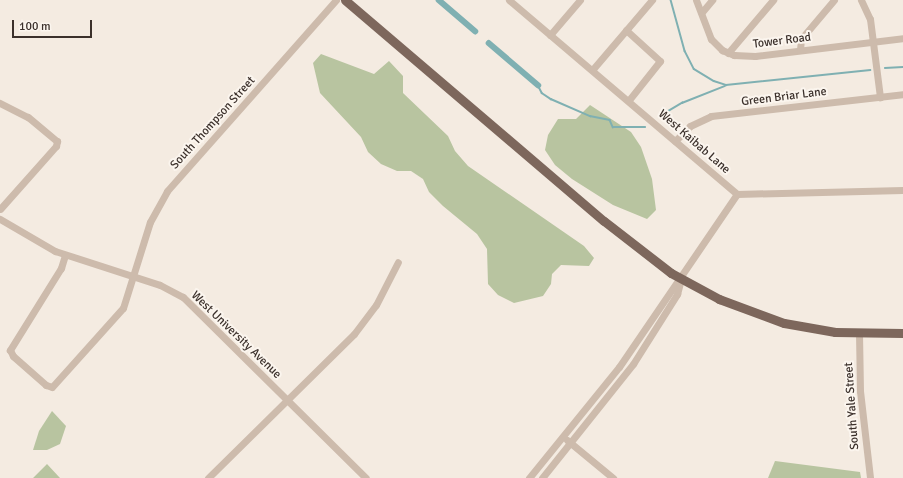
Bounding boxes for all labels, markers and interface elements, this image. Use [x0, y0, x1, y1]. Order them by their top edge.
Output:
scale bar [14, 12, 94, 38]
text: 100 m [19, 19, 51, 34]
street label: Tower Road [752, 30, 812, 52]
street label: South Thompson Street [168, 74, 258, 172]
street label: Green Briar Lane [740, 85, 828, 109]
street label: West Kaibab Lane [655, 107, 733, 177]
street label: West University Avenue [188, 288, 284, 382]
street label: South Yale Street [842, 362, 862, 450]

